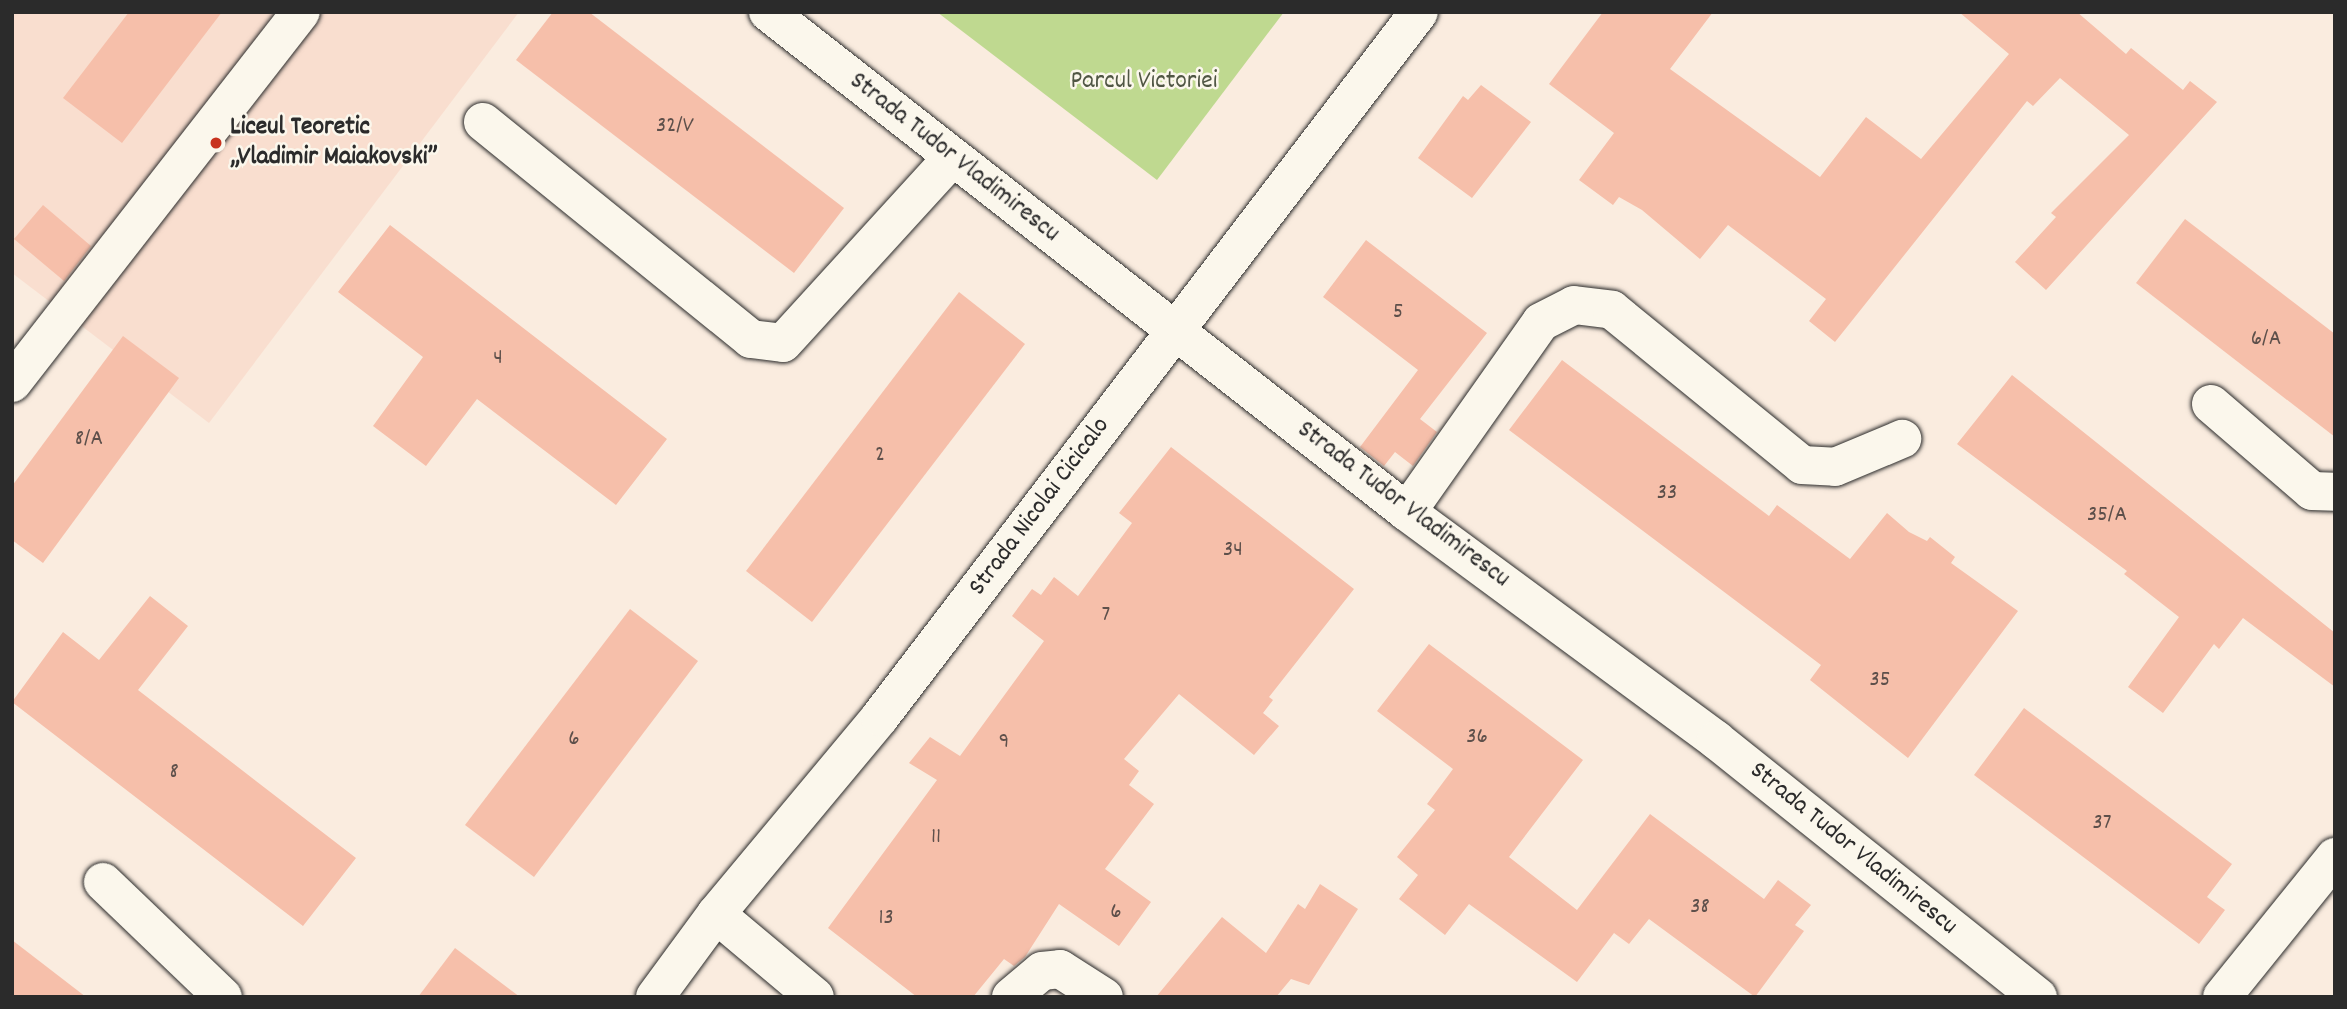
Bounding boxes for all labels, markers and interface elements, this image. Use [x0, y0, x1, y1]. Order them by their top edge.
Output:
street label: Strada Tudor Vladimirescu [843, 66, 1065, 250]
park label: Parcul Victoriei [1071, 66, 1217, 98]
place label: Liceul Teoretic „Vladimir Maiakovski” [230, 112, 437, 174]
house number: 32/V [656, 113, 694, 141]
marker: Liceul Teoretic „Vladimir Maiakovski” [208, 135, 224, 151]
house number: 5 [1393, 299, 1403, 327]
house number: 6/A [2251, 326, 2281, 354]
house number: 4 [493, 345, 503, 373]
street label: Strada Nicolai Cicicalo [963, 412, 1117, 602]
street label: Strada Tudor Vladimirescu [1290, 415, 1516, 595]
house number: 8/A [75, 426, 103, 454]
house number: 2 [875, 442, 885, 470]
house number: 33 [1657, 480, 1677, 508]
house number: 35/A [2087, 502, 2127, 530]
house number: 34 [1223, 537, 1243, 565]
house number: 7 [1102, 602, 1110, 630]
house number: 35 [1870, 667, 1890, 695]
house number: 36 [1466, 724, 1488, 752]
house number: 6 [568, 726, 580, 754]
house number: 9 [999, 729, 1009, 757]
street label: Strada Tudor Vladimirescu [1743, 756, 1963, 942]
house number: 8 [169, 759, 179, 787]
house number: 37 [2092, 810, 2112, 838]
house number: 11 [931, 824, 941, 852]
house number: 38 [1690, 894, 1710, 922]
house number: 6 [1110, 899, 1122, 927]
house number: 13 [878, 905, 894, 933]

